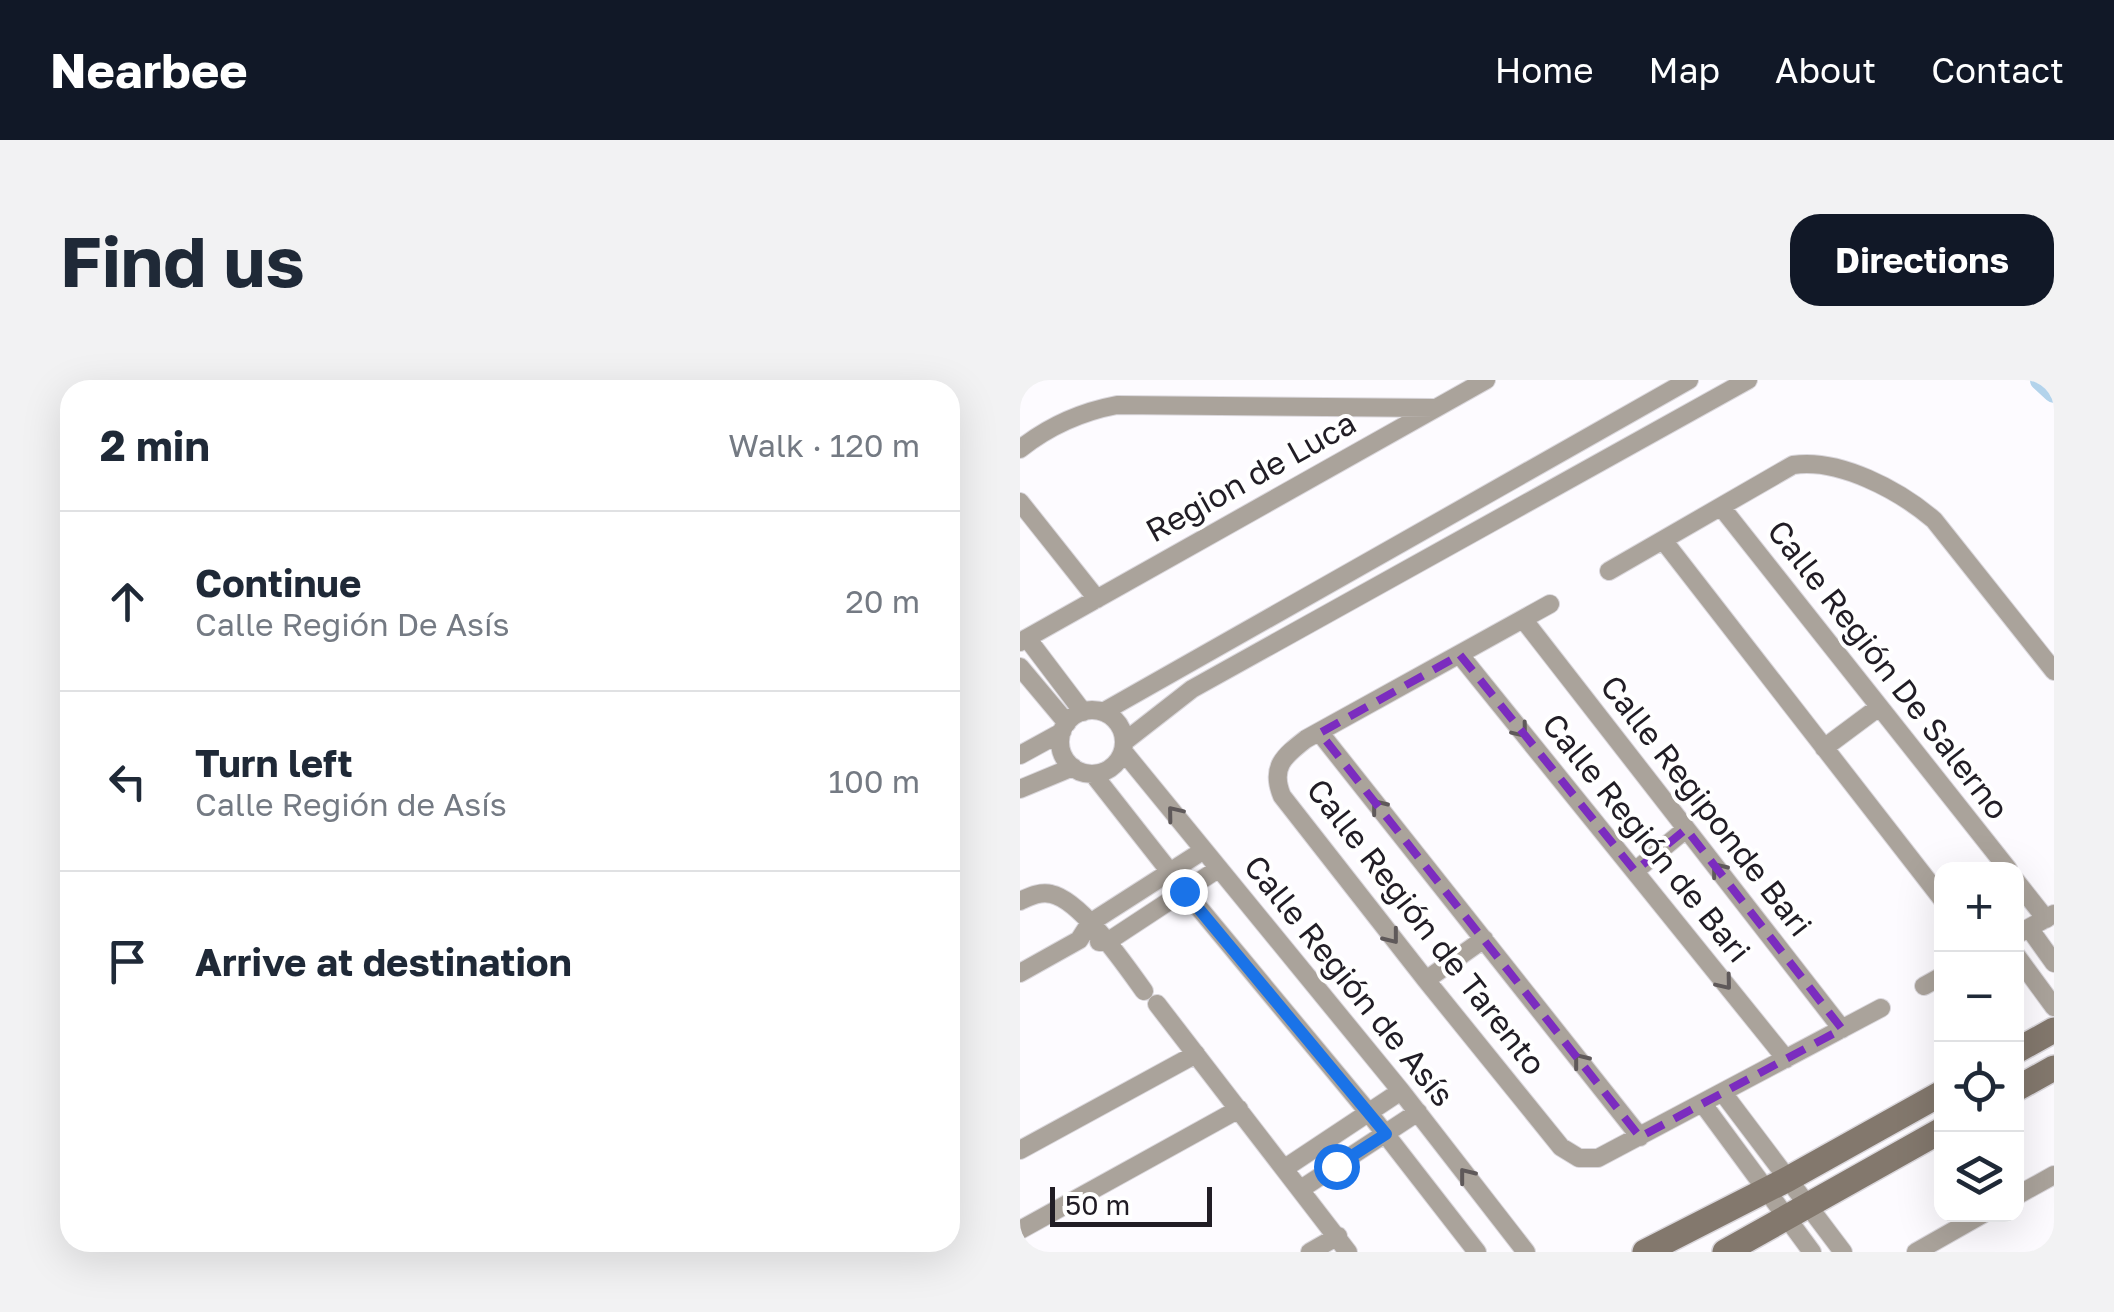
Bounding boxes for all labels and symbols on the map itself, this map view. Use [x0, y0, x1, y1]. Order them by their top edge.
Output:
street label: Region de Luca [1139, 403, 1362, 549]
street label: Calle Región De Salerno [1760, 512, 2017, 826]
street label: Calle Regiponde Bari [1593, 668, 1820, 943]
street label: Calle Región de Bari [1535, 706, 1759, 969]
one-way arrow [1509, 719, 1527, 737]
street label: Calle Región de Tarento [1299, 771, 1554, 1082]
one-way arrow [1372, 799, 1390, 817]
one-way arrow [1168, 807, 1186, 825]
street label: Calle Región de Asís [1237, 847, 1463, 1113]
one-way arrow [1712, 862, 1729, 880]
route end [1162, 869, 1208, 915]
one-way arrow [1381, 925, 1398, 943]
one-way arrow [1713, 972, 1731, 990]
one-way arrow [1574, 1054, 1592, 1072]
route start [1314, 1144, 1360, 1190]
one-way arrow [1460, 1168, 1478, 1186]
scale bar [1050, 1182, 1212, 1226]

